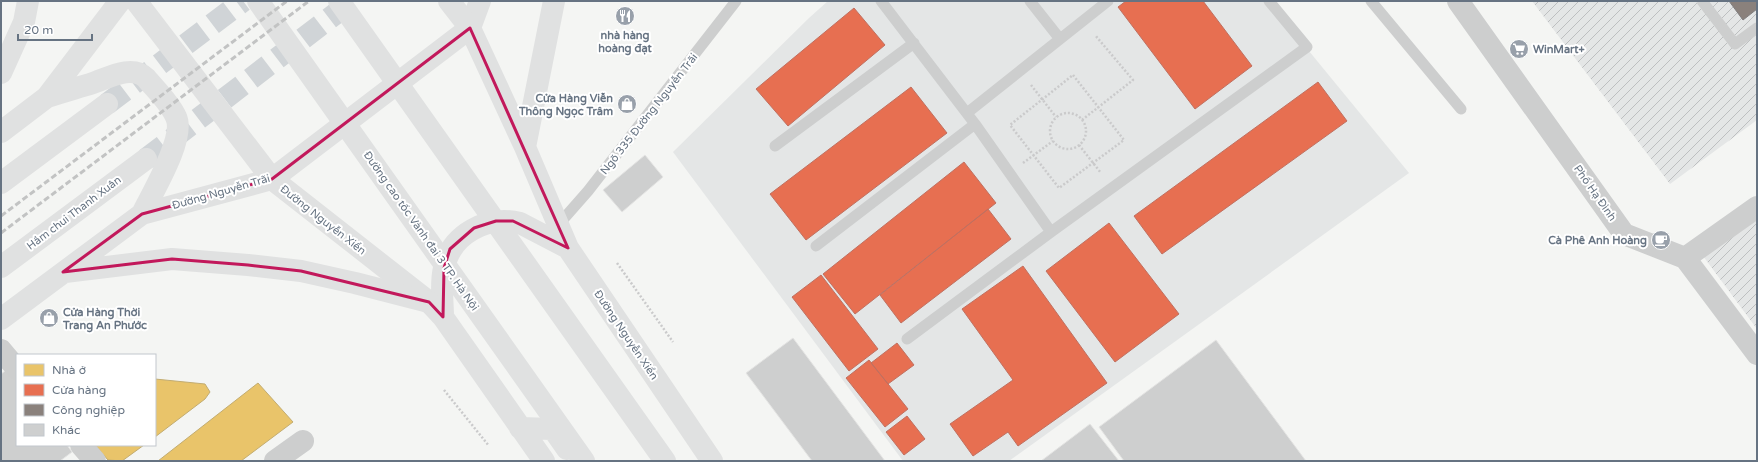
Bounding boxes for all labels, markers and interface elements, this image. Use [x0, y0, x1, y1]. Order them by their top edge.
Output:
restaurant icon: nhà hàng hoàng đạt [614, 5, 636, 27]
scale bar [18, 16, 92, 42]
text: 20 m [24, 23, 53, 37]
place label: nhà hàng hoàng đạt [598, 29, 652, 56]
supermarket icon: WinMart+ [1508, 38, 1530, 60]
place label: WinMart+ [1533, 43, 1585, 56]
street label: Ngõ 335 Đường Nguyễn Trãi [598, 51, 700, 177]
place label: Cửa Hàng Viễn Thông Ngọc Trâm [518, 92, 613, 119]
shop icon: Cửa Hàng Viễn Thông Ngọc Trâm [616, 93, 638, 115]
street label: Đường cao tốc Vành đai 3 TP. Hà Nội [361, 149, 481, 313]
street label: Phố Hạ Đình [1571, 163, 1619, 223]
street label: Đường Nguyễn Trãi [170, 172, 272, 212]
street label: Hầm chui Thanh Xuân [24, 173, 124, 253]
street label: Đường Nguyễn Xiển [278, 182, 368, 258]
cafe icon: Cà Phê Anh Hoàng [1650, 229, 1672, 251]
place label: Cà Phê Anh Hoàng [1548, 234, 1647, 248]
street label: Đường Nguyễn Xiển [591, 288, 661, 382]
place label: Cửa Hàng Thời Trang An Phước [62, 306, 147, 333]
shop icon: Cửa Hàng Thời Trang An Phước [38, 307, 60, 329]
legend [16, 354, 156, 446]
text: Nhà ở [52, 363, 86, 377]
text: Cửa hàng [52, 383, 106, 397]
text: Công nghiệp [52, 403, 125, 417]
text: Khác [52, 423, 81, 437]

